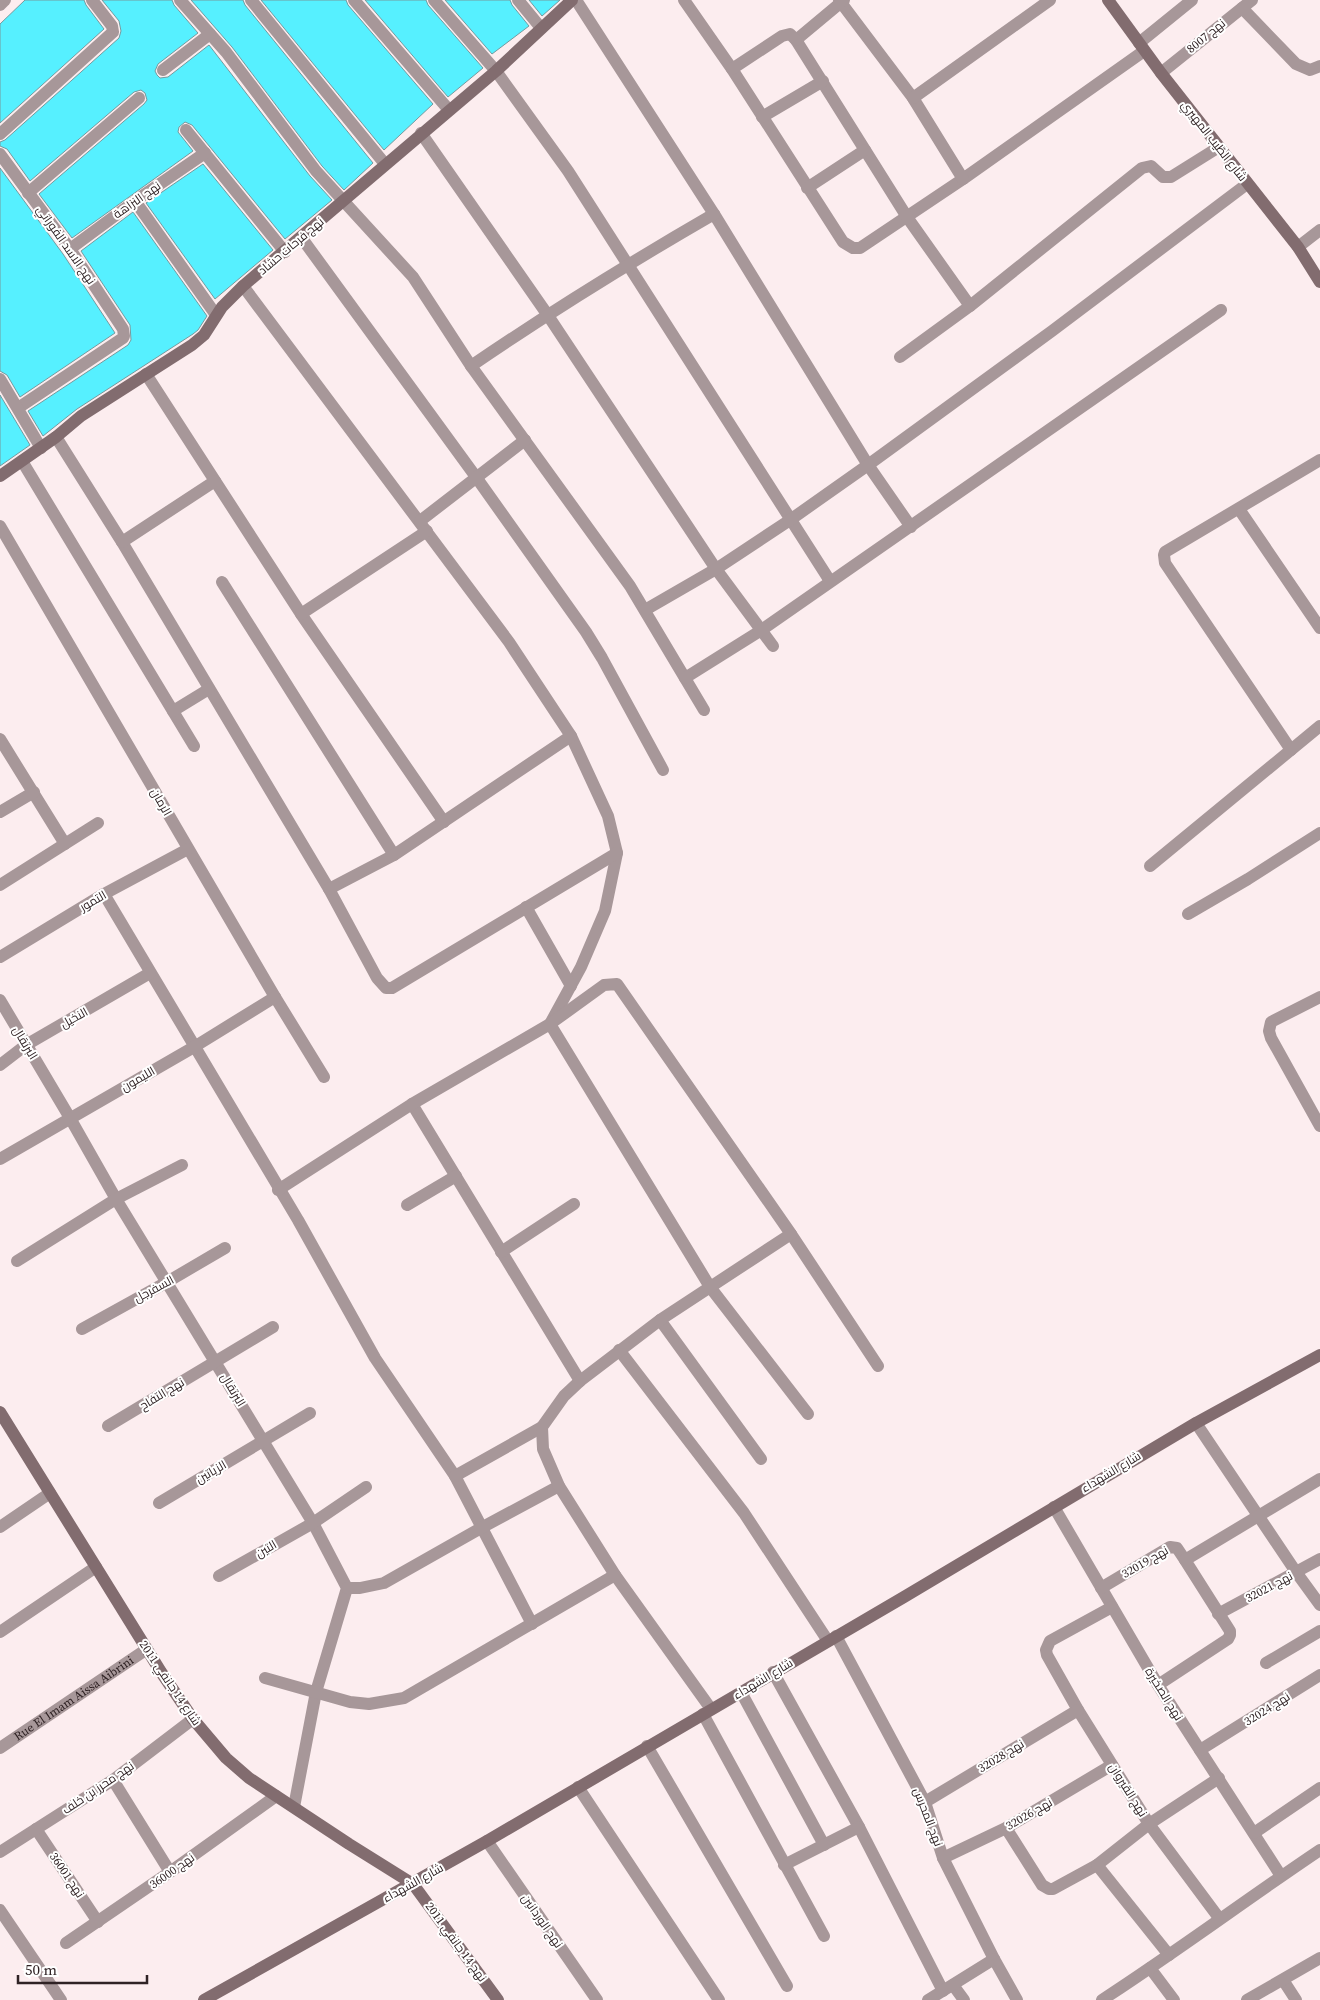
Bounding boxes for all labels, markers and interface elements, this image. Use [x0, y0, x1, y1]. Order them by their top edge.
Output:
street label: نهج 8007 [1183, 15, 1229, 57]
street label: شارع الطّيب المهيري [1176, 97, 1251, 186]
street label: نهج النزاهة [110, 178, 164, 222]
street label: نهج الاسد الفوراتي [31, 202, 99, 289]
street label: نهج فرحات حشاد [255, 214, 327, 278]
street label: الرمان [147, 785, 175, 819]
street label: التمور [76, 887, 109, 915]
street label: النخيل [57, 1004, 91, 1032]
street label: البرتقال [9, 1023, 41, 1063]
street label: الليمون [118, 1063, 158, 1095]
street label: السفرجل [131, 1272, 177, 1306]
street label: البرتقال [217, 1370, 249, 1410]
street label: نهج التفاح [137, 1374, 187, 1414]
street label: شارع الشهداء [1078, 1448, 1144, 1496]
street label: الزياتين [193, 1457, 229, 1487]
street label: التين [252, 1537, 280, 1561]
street label: نهج 32019 [1119, 1542, 1171, 1582]
street label: نهج 32021 [1243, 1568, 1295, 1606]
street label: شارع 14 جانفي 2011 [134, 1637, 204, 1730]
street label: Rue El Imam Aissa Aibrini [11, 1652, 137, 1744]
street label: شارع الشهداء [730, 1655, 796, 1703]
street label: نهج الصخيرة [1141, 1664, 1187, 1724]
street label: نهج 32024 [1241, 1689, 1293, 1729]
street label: نهج 32028 [975, 1736, 1027, 1776]
street label: نهج محرز بن خلف [59, 1758, 137, 1818]
street label: نهج القيروان [1105, 1760, 1151, 1820]
street label: نهج المحرس [910, 1785, 946, 1849]
street label: نهج 32026 [1003, 1794, 1055, 1834]
street label: نهج 36001 [46, 1849, 88, 1901]
street label: نهج 36000 [146, 1850, 198, 1892]
street label: شارع الشهداء [380, 1860, 446, 1906]
street label: نهج الوردانين [518, 1891, 566, 1951]
street label: نهج 14 جانفي 2011 [420, 1899, 490, 1986]
scale bar [18, 1952, 146, 1984]
text: 50 m [25, 1959, 57, 1980]

